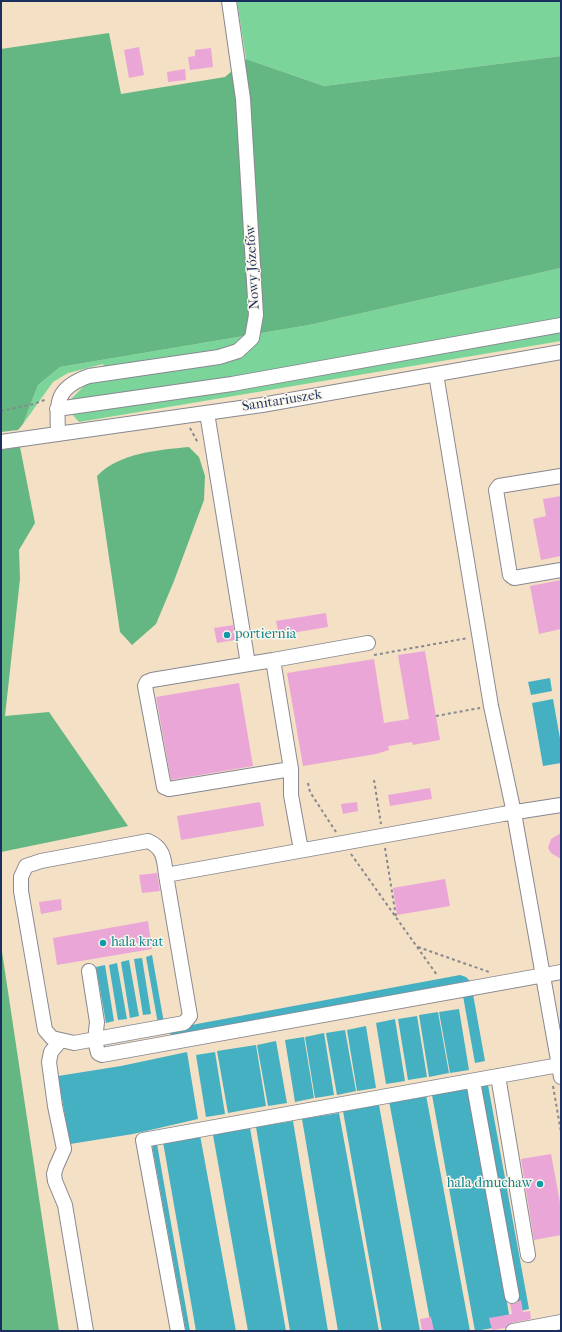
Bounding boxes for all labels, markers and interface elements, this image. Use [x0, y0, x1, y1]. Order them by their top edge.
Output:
street label: Nowy Józefów [242, 224, 264, 310]
street label: Sanitariuszek [241, 386, 323, 416]
place label: portiernia [235, 627, 296, 643]
marker: portiernia [222, 630, 232, 640]
place label: hala krat [111, 935, 163, 951]
marker: hala krat [98, 938, 108, 948]
place label: hala dmuchaw [447, 1176, 532, 1192]
marker: hala dmuchaw [535, 1179, 545, 1189]

